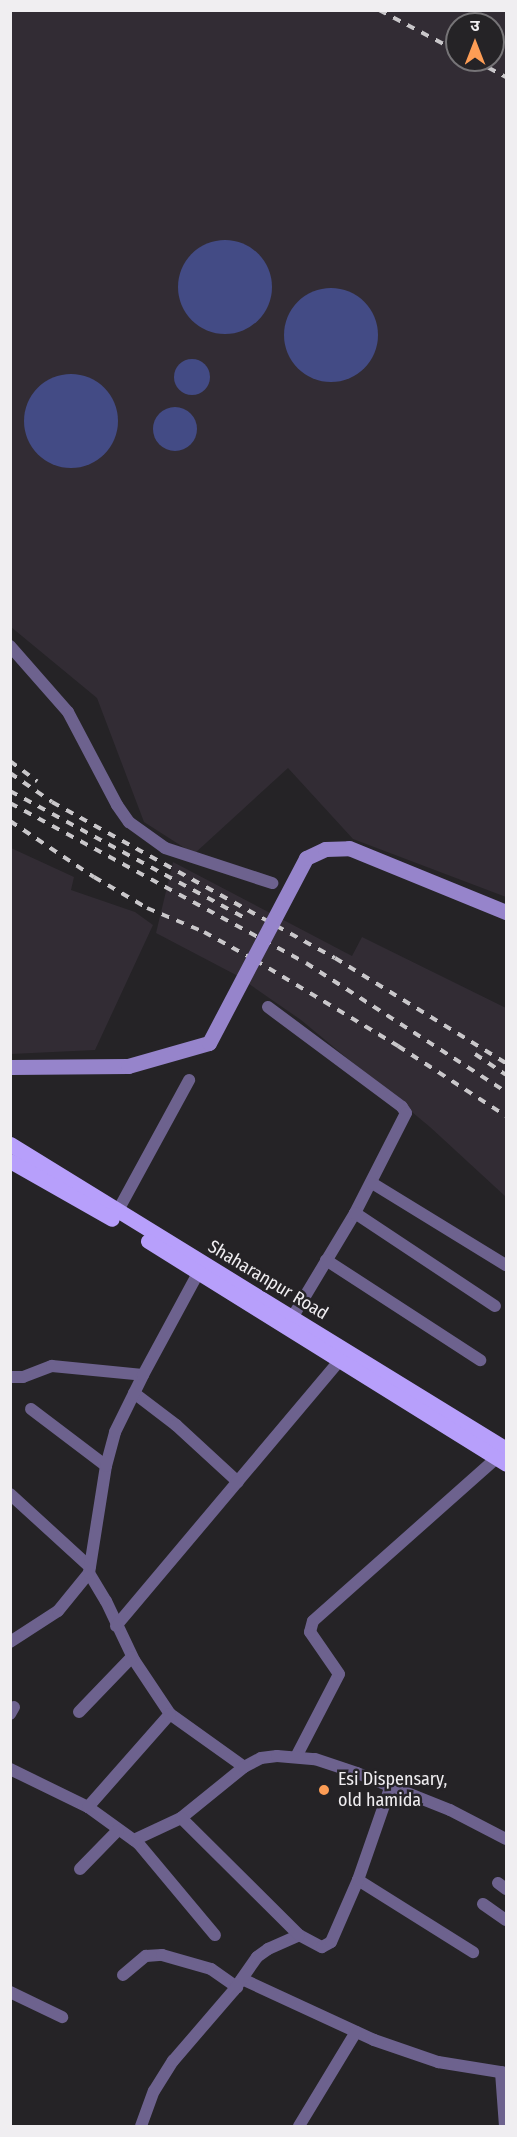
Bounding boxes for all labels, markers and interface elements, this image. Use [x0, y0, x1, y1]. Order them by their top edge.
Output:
north arrow [445, 12, 505, 72]
text: उ [470, 16, 480, 35]
street label: Shaharanpur Road [204, 1236, 332, 1324]
place label: Esi Dispensary, old hamida [338, 1769, 447, 1812]
marker: Esi Dispensary, old hamida [315, 1781, 333, 1799]

